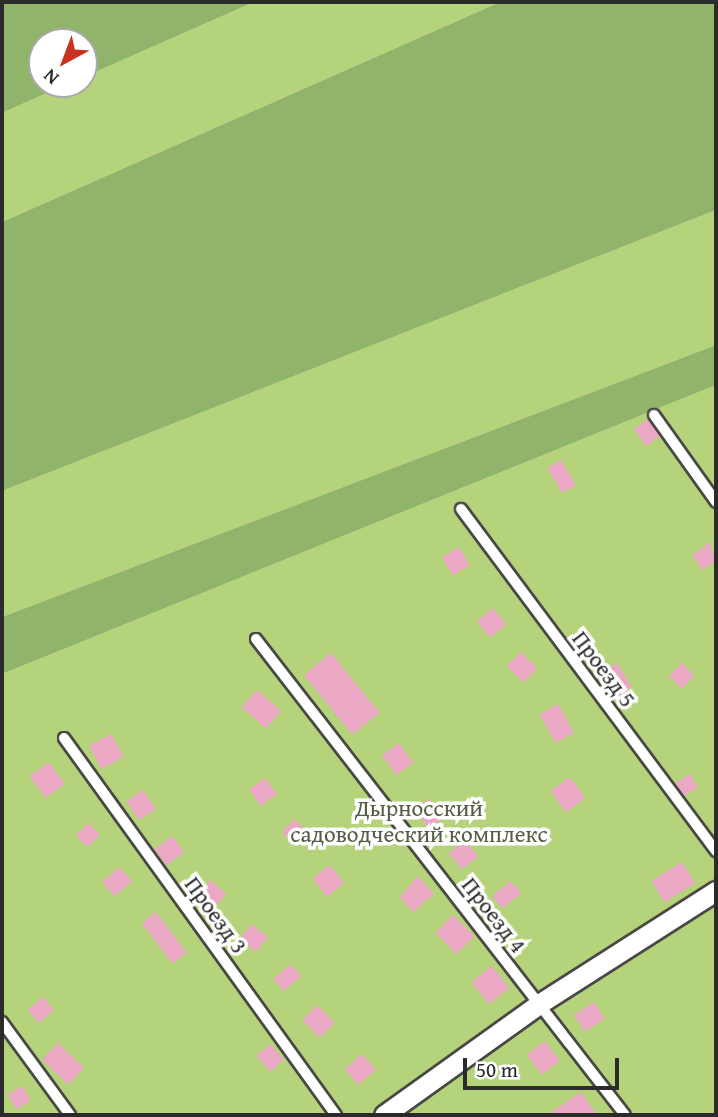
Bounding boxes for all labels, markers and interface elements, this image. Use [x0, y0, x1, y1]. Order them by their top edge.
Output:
north arrow [28, 28, 98, 98]
text: N [37, 63, 65, 92]
street label: Проезд 5 [566, 625, 642, 713]
park label: Дырносский садоводческий комплекс [290, 794, 548, 848]
street label: Проезд 3 [179, 871, 253, 959]
street label: Проезд 4 [456, 872, 532, 958]
scale bar [466, 1044, 622, 1088]
text: 50 m [476, 1054, 518, 1085]

